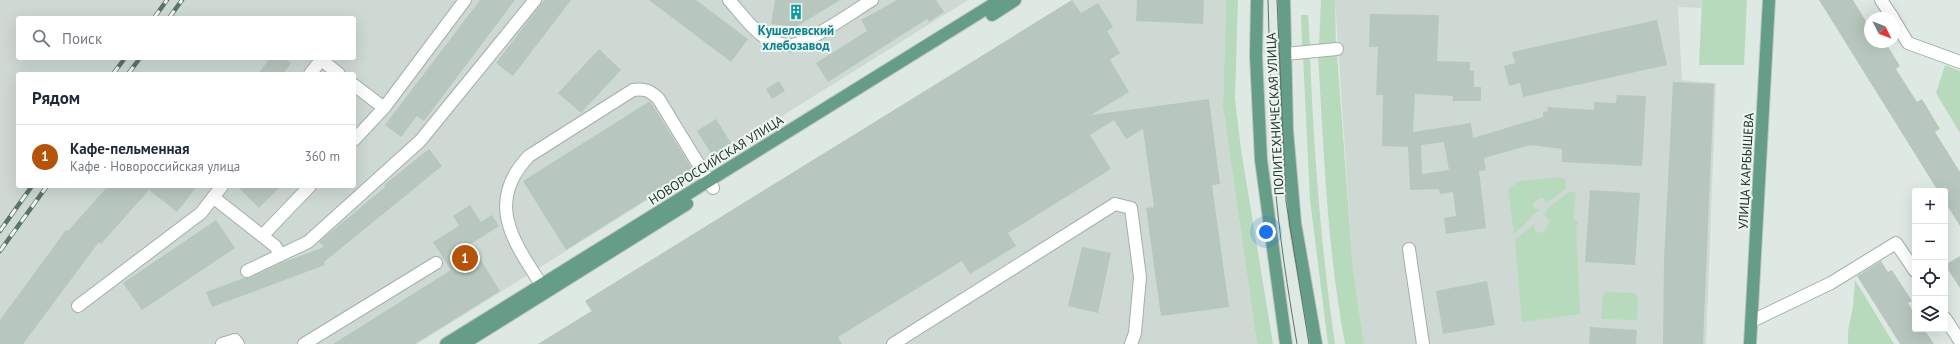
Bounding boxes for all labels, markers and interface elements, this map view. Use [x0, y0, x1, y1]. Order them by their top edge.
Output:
building icon: Кушелевский хлебозавод [787, 3, 805, 21]
north arrow [1864, 12, 1900, 48]
search box [16, 16, 356, 60]
place label: Кушелевский хлебозавод [758, 22, 834, 54]
icon: search [30, 27, 52, 49]
text: Поиск [62, 29, 102, 48]
street label: ПОЛИТЕХНИЧЕСКАЯ УЛИЦА [1262, 32, 1288, 196]
text: Рядом [32, 87, 80, 109]
street label: НОВОРОССИЙСКАЯ УЛИЦА [645, 111, 787, 209]
street label: УЛИЦА КАРБЫШЕВА [1734, 112, 1758, 230]
text: Кафе-пельменная [70, 139, 189, 158]
text: 1 [41, 148, 49, 165]
text: 360 m [305, 148, 340, 165]
text: Кафе · Новороссийская улица [70, 158, 240, 175]
map controls [1912, 188, 1948, 332]
button: + [1912, 188, 1948, 224]
your location [1256, 222, 1276, 242]
button: − [1912, 224, 1948, 260]
pin: 1 [452, 243, 478, 273]
button: locate [1912, 260, 1948, 296]
button: layers [1912, 296, 1948, 332]

